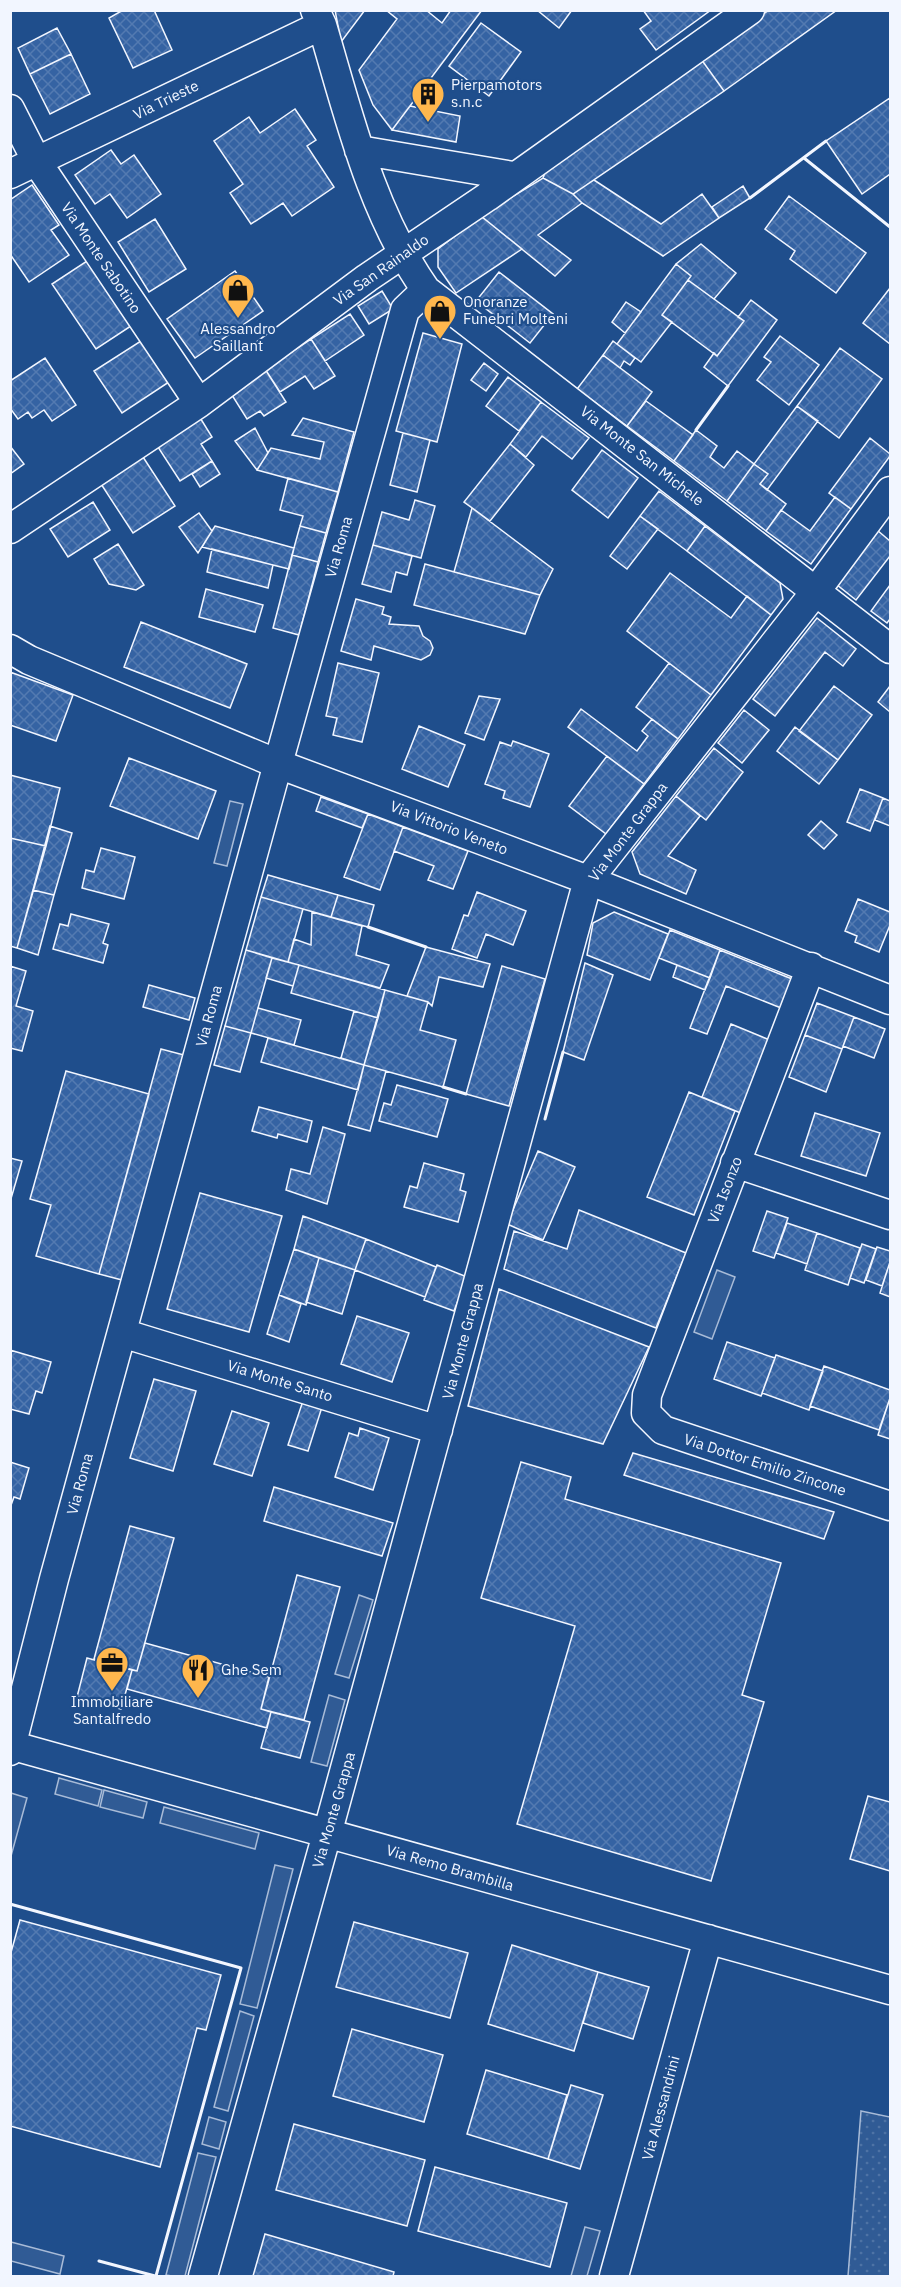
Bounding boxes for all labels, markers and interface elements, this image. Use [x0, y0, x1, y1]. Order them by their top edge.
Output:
place label: Pierpamotors s.n.c [451, 75, 542, 111]
street label: Via Trieste [130, 76, 202, 124]
building icon: Pierpamotors s.n.c [410, 76, 446, 123]
street label: Via Monte Sabotino [57, 198, 146, 317]
street label: Via San Rainaldo [329, 230, 432, 310]
shop icon: Alessandro Saillant [220, 272, 256, 319]
place label: Onoranze Funebri Molteni [463, 292, 568, 328]
shop icon: Onoranze Funebri Molteni [422, 293, 458, 340]
place label: Alessandro Saillant [200, 319, 276, 355]
street label: Via Monte San Michele [577, 401, 708, 510]
street label: Via Roma [321, 514, 356, 580]
street label: Via Monte Grappa [584, 778, 671, 885]
street label: Via Vittorio Veneto [388, 796, 511, 859]
street label: Via Roma [191, 983, 226, 1049]
street label: Via Isonzo [703, 1154, 746, 1226]
street label: Via Monte Grappa [438, 1281, 487, 1401]
street label: Via Monte Santo [225, 1355, 335, 1406]
street label: Via Dottor Emilio Zincone [682, 1429, 849, 1500]
street label: Via Roma [62, 1451, 97, 1517]
office icon: Immobiliare Santalfredo [94, 1645, 130, 1692]
restaurant icon: Ghe Sem [180, 1652, 216, 1699]
place label: Ghe Sem [221, 1660, 282, 1679]
place label: Immobiliare Santalfredo [71, 1692, 153, 1728]
street label: Via Monte Grappa [308, 1750, 359, 1870]
street label: Via Remo Brambilla [384, 1840, 516, 1895]
street label: Via Alessandrini [637, 2053, 684, 2162]

